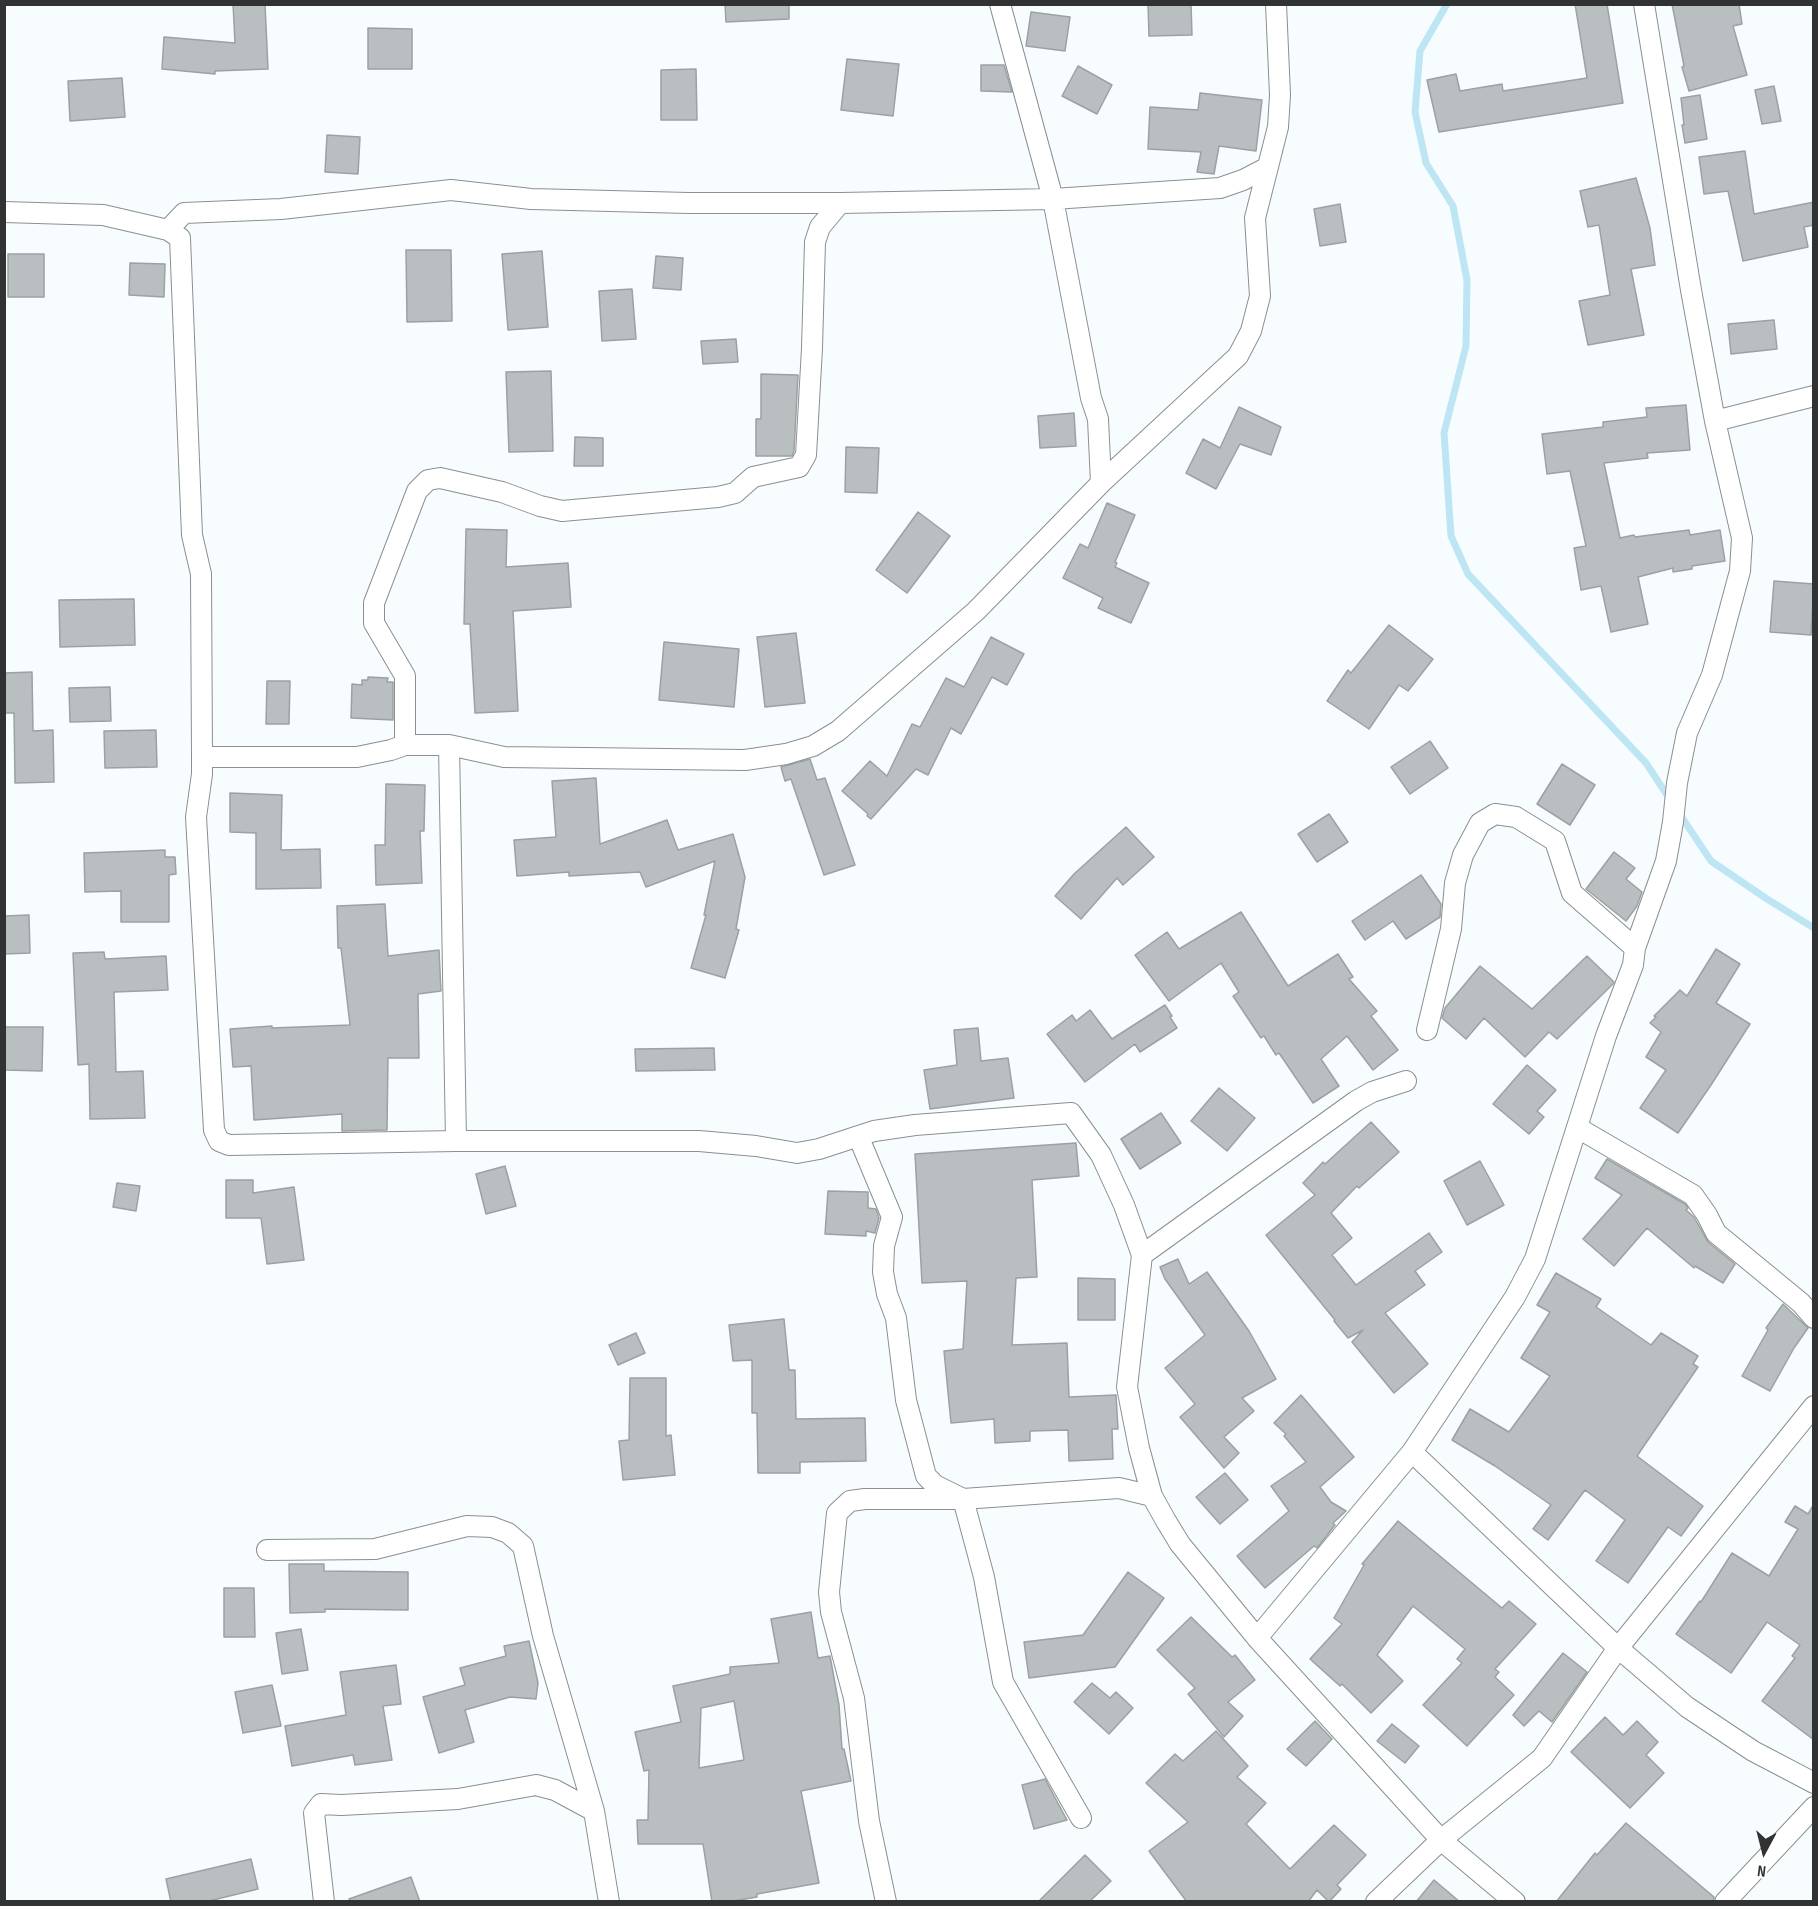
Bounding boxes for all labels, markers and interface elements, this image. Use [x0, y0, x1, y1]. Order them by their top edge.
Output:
north arrow [1734, 1822, 1794, 1882]
text: N [1756, 1860, 1767, 1880]

